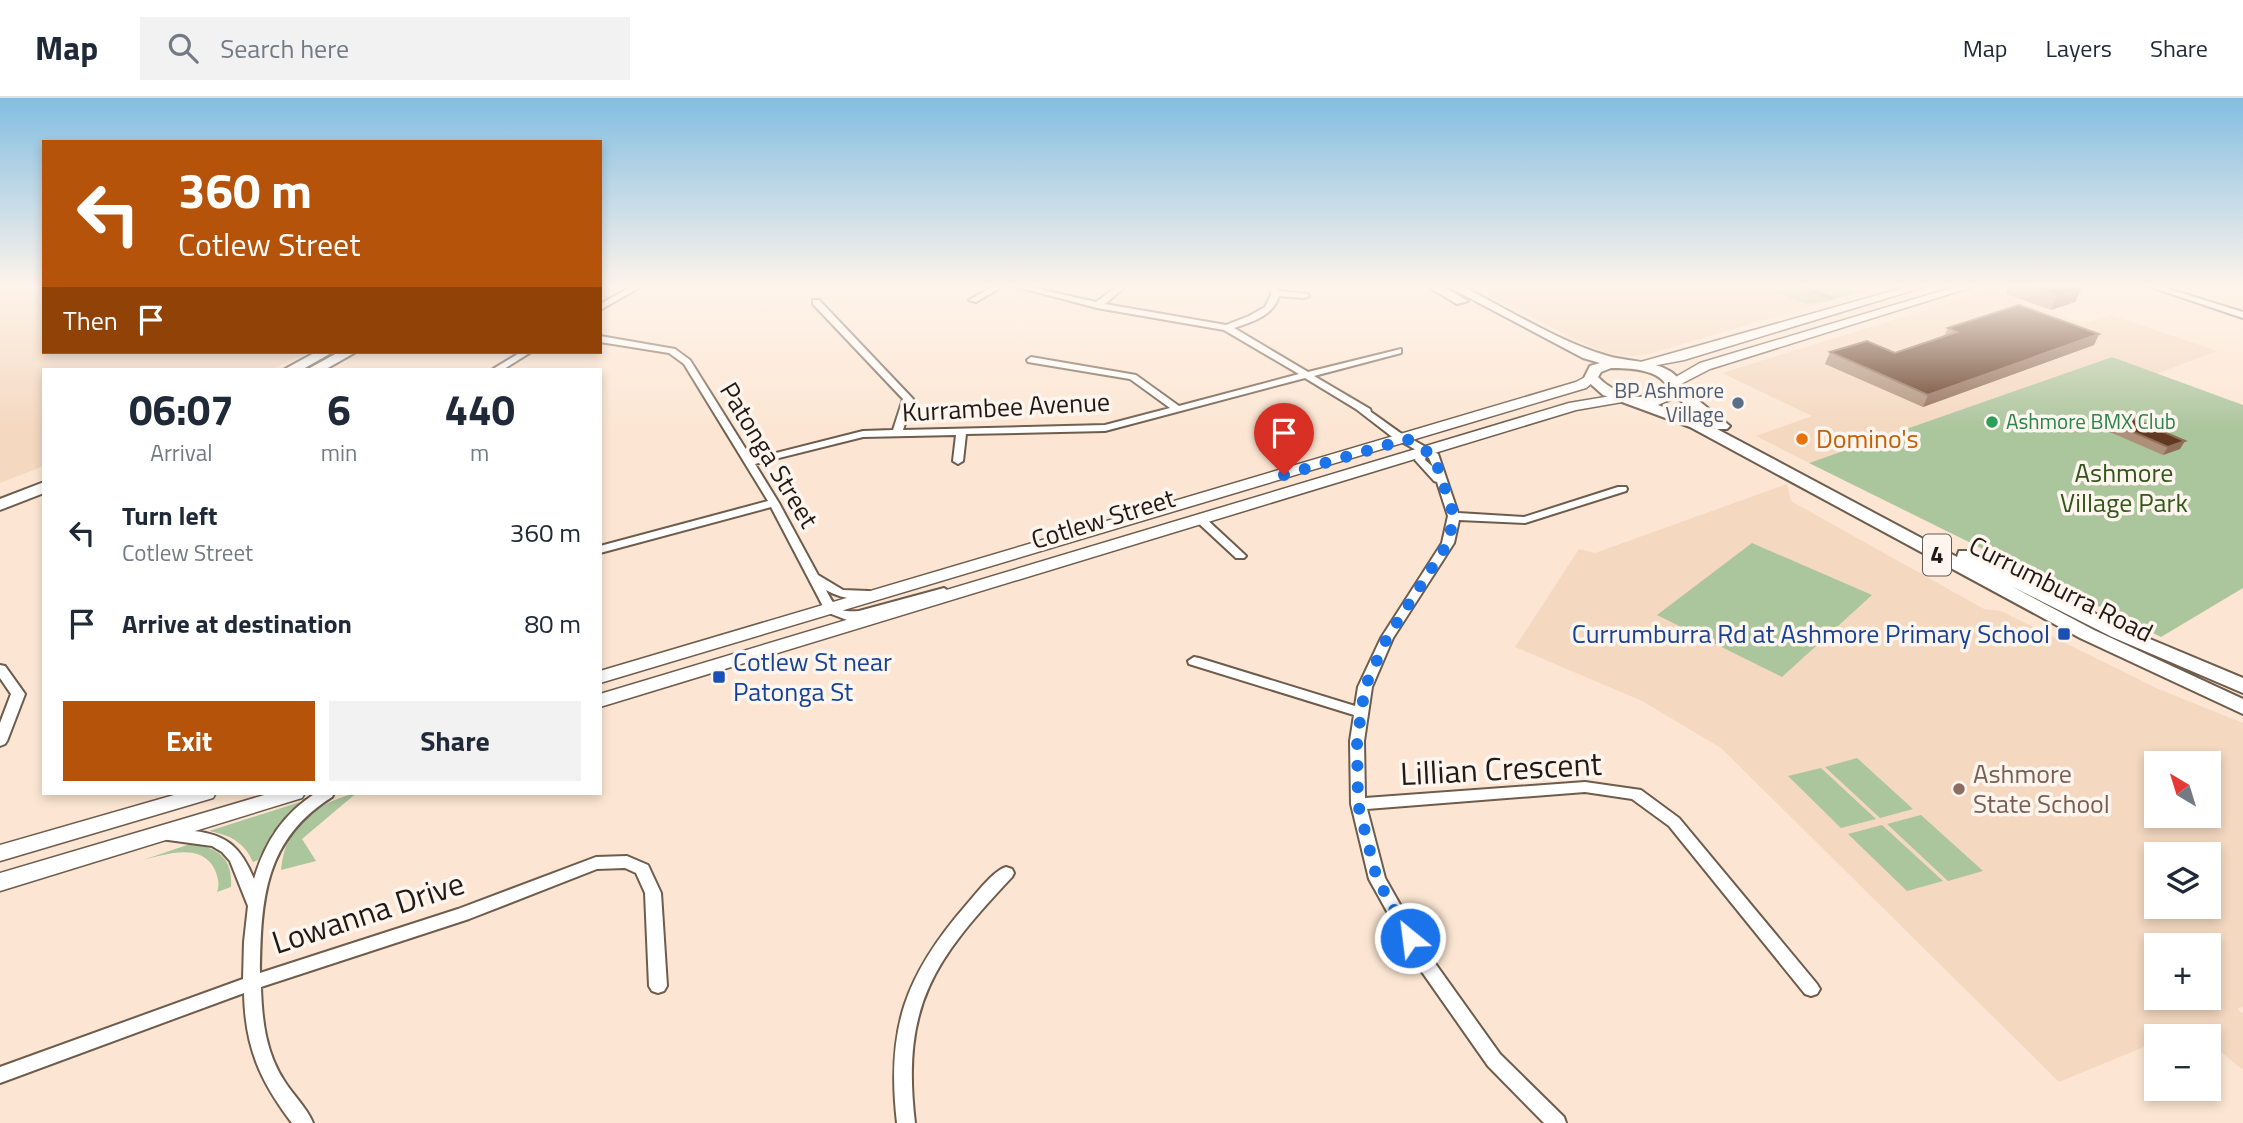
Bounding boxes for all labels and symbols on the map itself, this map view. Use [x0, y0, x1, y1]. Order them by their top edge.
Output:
street label: Patonga Street [710, 374, 828, 535]
place label: BP Ashmore Village [1614, 374, 1724, 430]
street label: Kurrambee Avenue [901, 382, 1111, 431]
marker: BP Ashmore Village [1730, 395, 1746, 411]
pin [1254, 403, 1314, 475]
place label: Ashmore BMX Club [2006, 405, 2176, 437]
marker: Ashmore BMX Club [1984, 414, 2000, 430]
place label: Domino's [1816, 419, 1919, 458]
marker: Domino's [1794, 431, 1810, 447]
park label: Ashmore Village Park [2060, 453, 2188, 522]
street label: Cotlew Street [1026, 478, 1179, 559]
street label: Currumburra Road [1963, 525, 2160, 652]
road number: 4 [1923, 534, 1951, 576]
place label: Currumburra Rd at Ashmore Primary School [1572, 614, 2050, 653]
marker: Currumburra Rd at Ashmore Primary School [2056, 626, 2072, 642]
place label: Cotlew St near Patonga St [733, 642, 892, 711]
marker: Cotlew St near Patonga St [711, 669, 727, 685]
street label: Lillian Crescent [1399, 739, 1603, 797]
north arrow [2144, 751, 2221, 828]
place label: Ashmore State School [1973, 754, 2110, 823]
marker: Ashmore State School [1951, 781, 1967, 797]
street label: Lowanna Drive [265, 858, 470, 966]
position arrow [1373, 901, 1447, 975]

